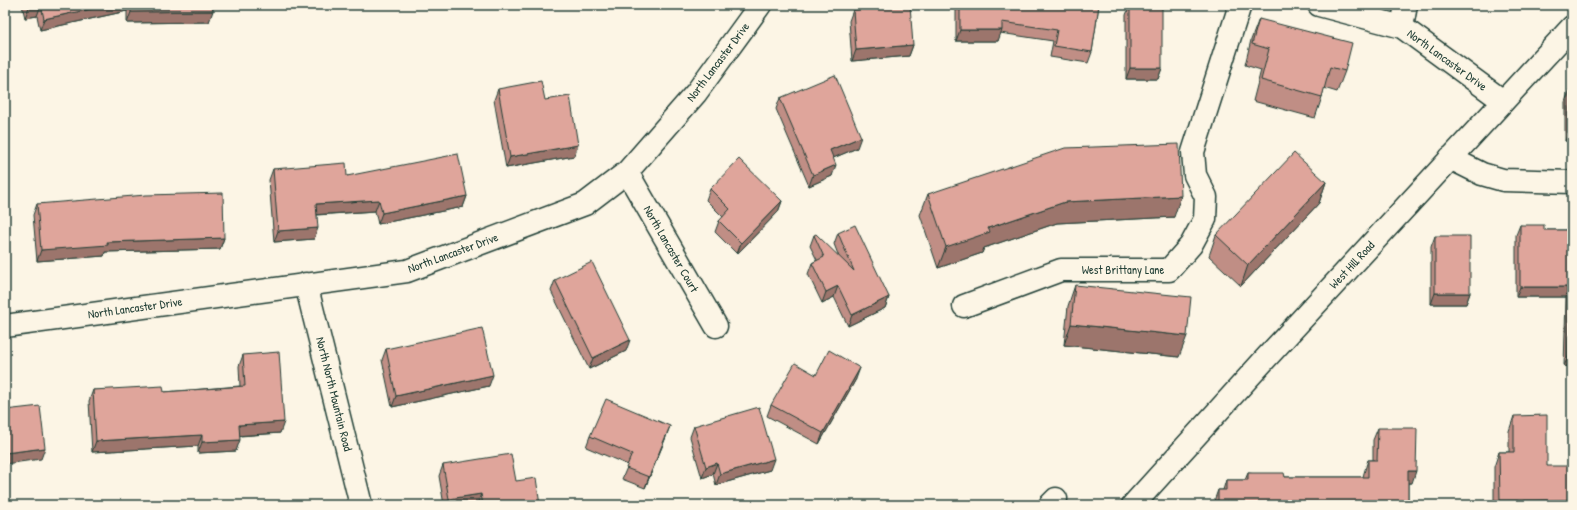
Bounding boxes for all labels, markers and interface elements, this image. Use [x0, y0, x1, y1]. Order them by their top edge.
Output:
street label: North Lancaster Drive [682, 18, 753, 105]
street label: North Lancaster Drive [1404, 25, 1491, 95]
street label: North Lancaster Court [640, 202, 704, 296]
street label: North Lancaster Drive [405, 228, 501, 277]
street label: West Hill Road [1325, 237, 1378, 292]
street label: West Brittany Lane [1082, 261, 1165, 278]
street label: North Lancaster Drive [87, 292, 183, 323]
street label: North North Mountain Road [312, 335, 357, 453]

